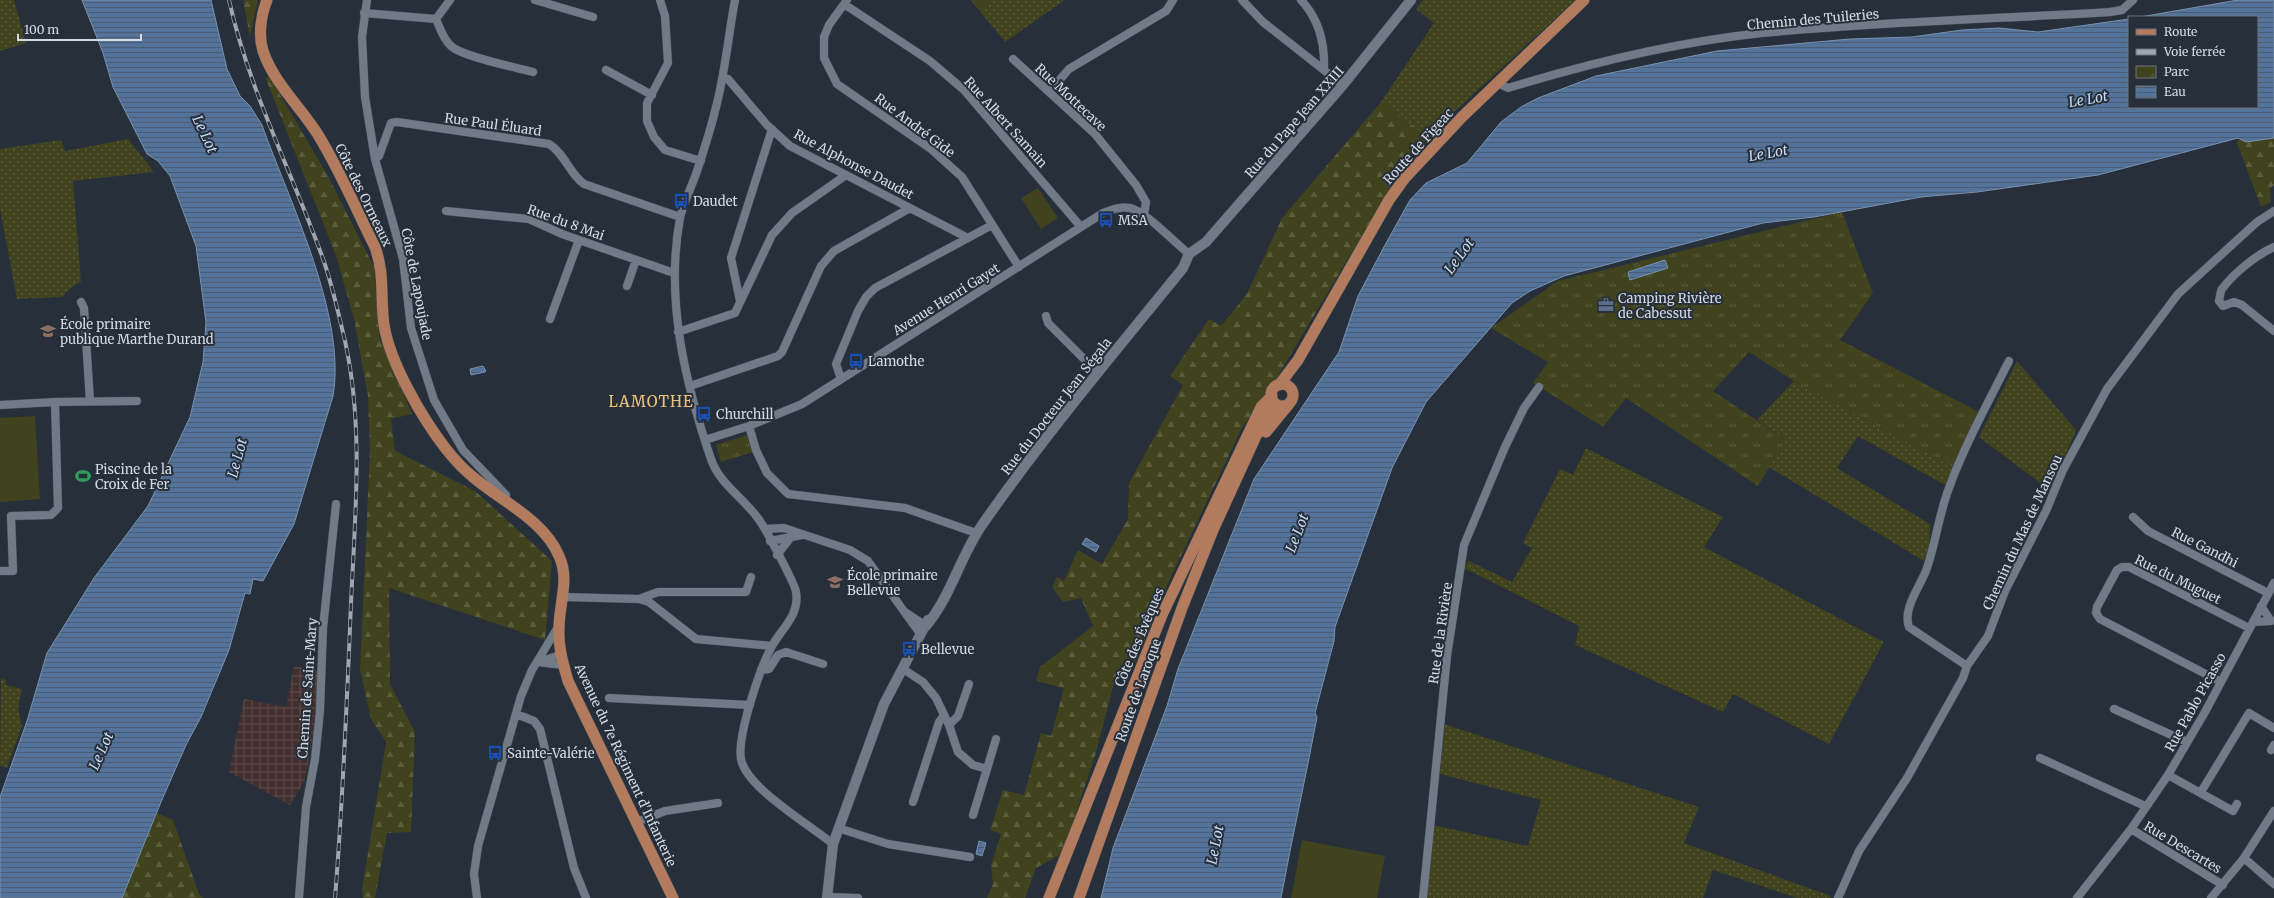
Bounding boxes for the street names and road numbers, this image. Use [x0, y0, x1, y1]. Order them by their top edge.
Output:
street label: Chemin des Tuileries [1746, 5, 1880, 34]
street label: Rue Mottecave [1031, 60, 1110, 135]
street label: Rue du Pape Jean XXIII [1241, 63, 1348, 182]
street label: Rue Albert Samain [960, 73, 1051, 172]
street label: Rue André Gide [871, 90, 958, 161]
street label: Route de Figeac [1380, 104, 1457, 188]
street label: Rue Paul Éluard [443, 108, 543, 140]
street label: Rue Alphonse Daudet [791, 126, 917, 203]
street label: Côte des Ormeaux [331, 141, 396, 250]
street label: Rue du 8 Mai [525, 201, 607, 244]
street label: Côte de Lapoujade [397, 227, 436, 342]
street label: Avenue Henri Gayet [889, 260, 1003, 340]
street label: Rue du Docteur Jean Ségala [997, 334, 1115, 478]
street label: Chemin du Mas de Mansou [1979, 452, 2066, 613]
street label: Rue Gandhi [2169, 523, 2241, 571]
street label: Rue du Muguet [2132, 551, 2224, 608]
street label: Rue de la Rivière [1425, 581, 1456, 685]
street label: Côte des Évêques [1110, 585, 1168, 689]
street label: Chemin de Saint-Mary [294, 617, 321, 759]
street label: Route de Laroque [1112, 636, 1165, 744]
street label: Rue Pablo Picasso [2161, 649, 2230, 755]
street label: Avenue du 7e Régiment d'Infanterie [571, 660, 680, 870]
street label: Rue Descartes [2141, 818, 2225, 877]

